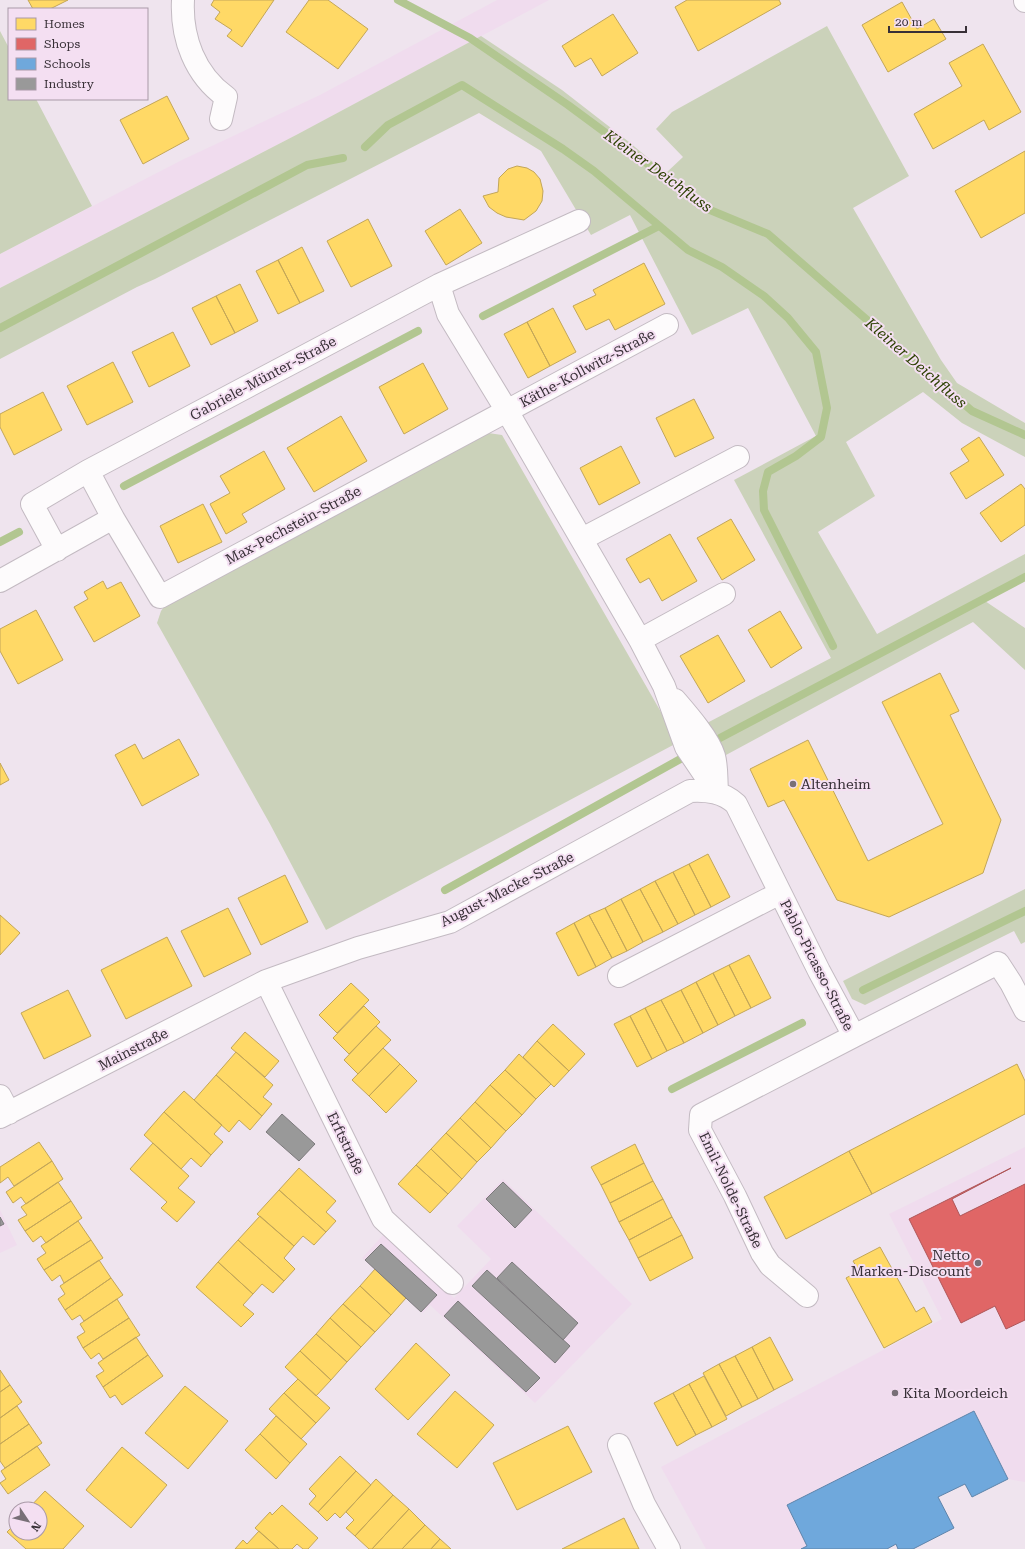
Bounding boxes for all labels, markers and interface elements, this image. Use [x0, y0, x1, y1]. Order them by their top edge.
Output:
legend [8, 8, 148, 100]
scale bar [889, 8, 966, 34]
text: 20 m [895, 15, 922, 29]
text: Homes [44, 17, 85, 31]
text: Shops [44, 37, 80, 51]
text: Schools [44, 57, 91, 71]
text: Industry [44, 77, 95, 91]
water label: Kleiner Deichfluss [600, 125, 715, 216]
water label: Kleiner Deichfluss [861, 313, 970, 412]
street label: Käthe-Kollwitz-Straße [517, 325, 657, 410]
street label: Gabriele-Münter-Straße [187, 333, 339, 423]
street label: Max-Pechstein-Straße [223, 482, 364, 567]
place label: Altenheim [801, 776, 871, 792]
marker: Altenheim [788, 779, 798, 789]
street label: August-Macke-Straße [438, 848, 577, 930]
street label: Pablo-Picasso-Straße [777, 897, 857, 1033]
street label: Mainstraße [96, 1025, 171, 1073]
street label: Erftstraße [324, 1109, 368, 1177]
street label: Emil-Nolde-Straße [696, 1129, 766, 1251]
place label: Netto Marken-Discount [851, 1247, 970, 1279]
marker: Netto Marken-Discount [973, 1258, 983, 1268]
place label: Kita Moordeich [903, 1385, 1008, 1401]
marker: Kita Moordeich [890, 1388, 900, 1398]
north arrow [8, 1501, 48, 1541]
text: N [28, 1519, 44, 1534]

